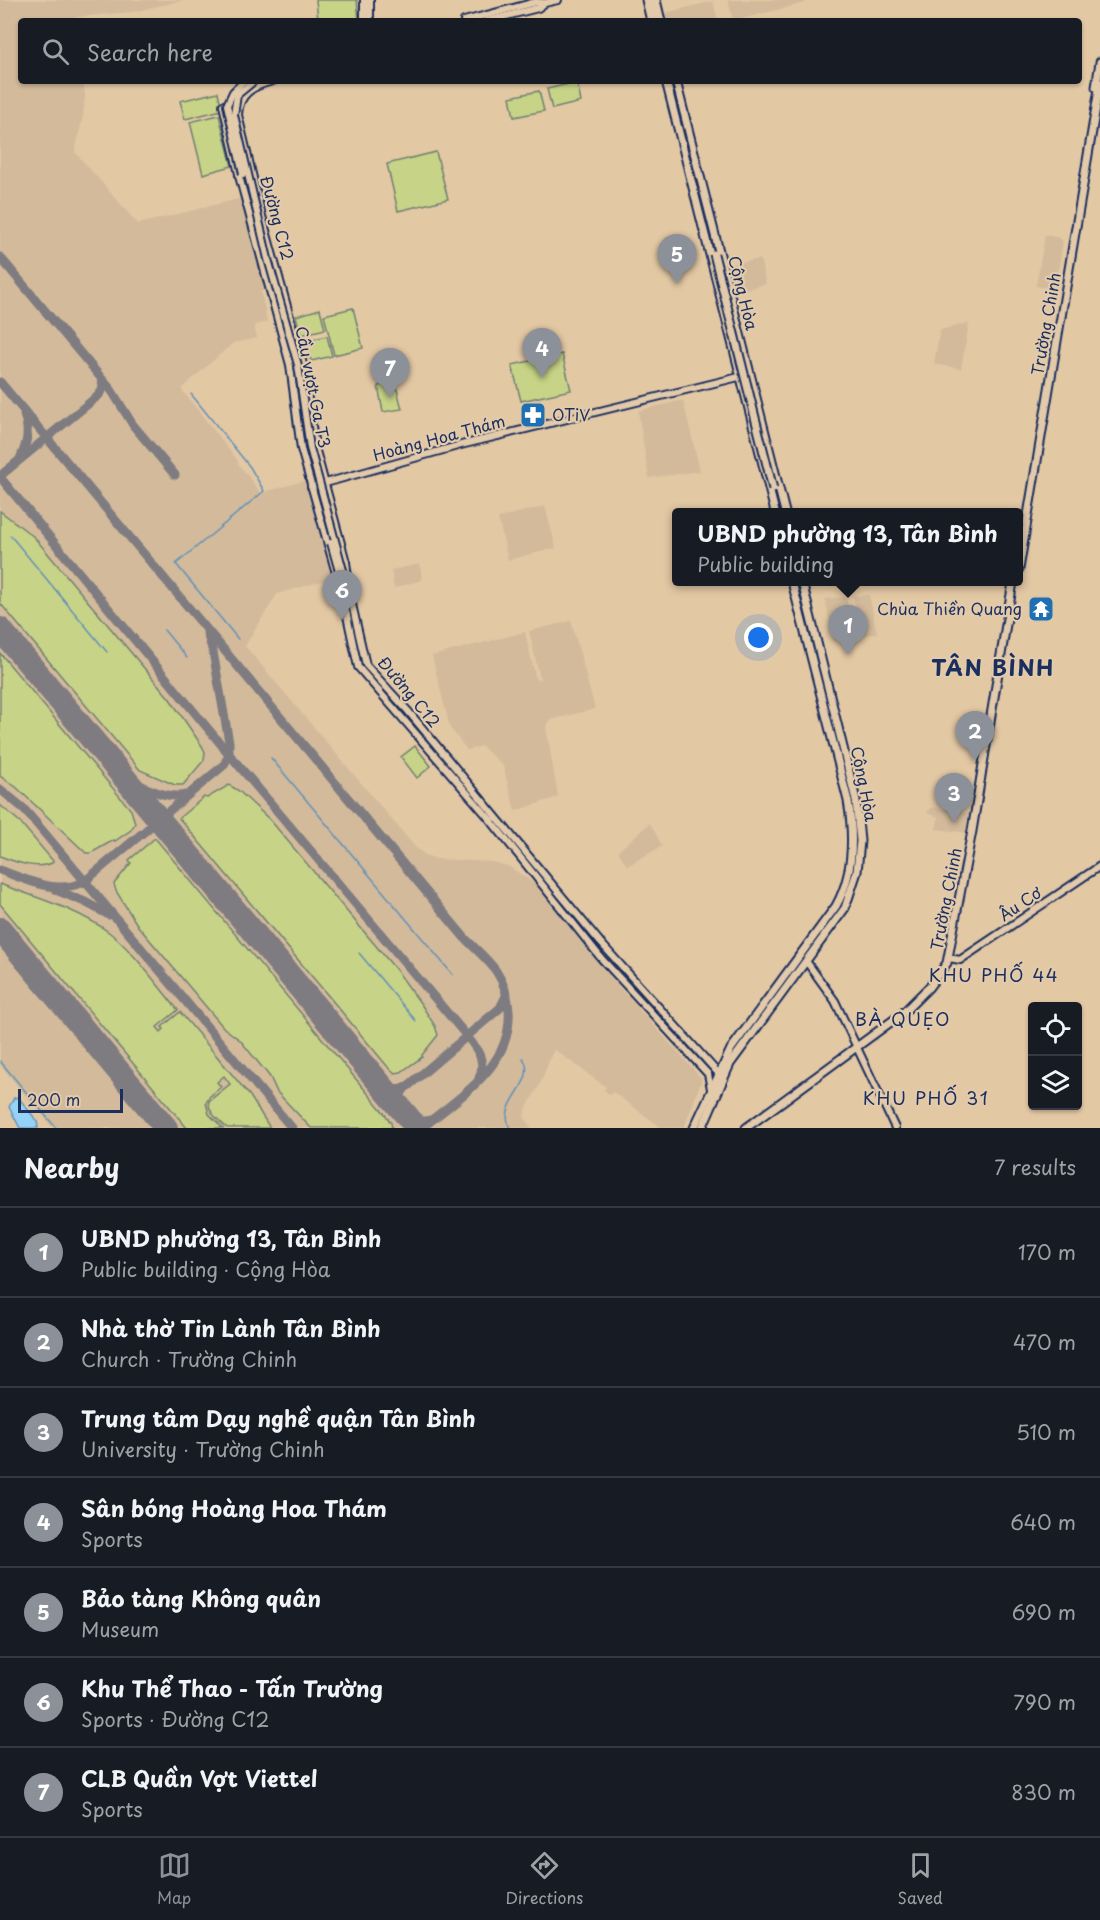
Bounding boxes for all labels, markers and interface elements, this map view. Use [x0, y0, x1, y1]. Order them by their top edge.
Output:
search box [18, 18, 1082, 84]
icon: search [39, 35, 72, 68]
text: Search here [87, 35, 213, 68]
street label: Đường C12 [255, 173, 301, 263]
pin: 5 [658, 234, 696, 284]
street label: Cộng Hòa [723, 253, 765, 333]
street label: Trường Chinh [1024, 270, 1066, 377]
street label: Cầu vượt Ga T3 [290, 324, 338, 450]
pin: 4 [522, 328, 562, 378]
pin: 7 [370, 348, 410, 398]
pharmacy icon: OTiV [518, 400, 548, 430]
place label: OTiV [552, 402, 590, 426]
street label: Hoàng Hoa Thám [370, 408, 508, 466]
popup [672, 508, 1023, 586]
text: UBND phường 13, Tân Bình [697, 516, 998, 549]
text: Public building [697, 549, 834, 579]
pin: 6 [322, 570, 362, 620]
temple icon: Chùa Thiền Quang [1026, 594, 1056, 624]
place label: Chùa Thiền Quang [877, 596, 1022, 620]
pin: 1 [828, 606, 868, 655]
your location [744, 623, 773, 652]
district label: TÂN BÌNH [931, 650, 1055, 683]
street label: Đường C12 [373, 651, 447, 732]
pin: 2 [956, 712, 994, 761]
street label: Cộng Hòa [846, 744, 884, 823]
pin: 3 [934, 774, 974, 823]
street label: Trường Chinh [923, 845, 967, 952]
street label: Âu Cơ [993, 880, 1046, 926]
district label: KHU PHỐ 44 [929, 961, 1059, 988]
map controls [1028, 1002, 1082, 1110]
button: locate [1028, 1002, 1082, 1056]
district label: BÀ QUẸO [855, 1005, 951, 1032]
button: layers [1028, 1056, 1082, 1110]
district label: KHU PHỐ 31 [863, 1084, 989, 1111]
scale bar [18, 1086, 123, 1114]
text: 200 m [27, 1087, 80, 1111]
text: Nearby [24, 1148, 119, 1187]
text: 7 results [994, 1152, 1076, 1182]
text: UBND phường 13, Tân Bình [81, 1221, 382, 1254]
text: 1 [39, 1237, 48, 1267]
text: 170 m [1018, 1237, 1076, 1267]
text: Public building · Cộng Hòa [81, 1254, 330, 1284]
text: Nhà thờ Tin Lành Tân Bình [81, 1311, 381, 1344]
text: 2 [36, 1327, 51, 1357]
text: 470 m [1013, 1327, 1076, 1357]
text: Church · Trường Chinh [81, 1344, 297, 1374]
text: Trung tâm Dạy nghề quận Tân Bình [81, 1401, 476, 1434]
text: 3 [37, 1417, 50, 1447]
text: 510 m [1016, 1417, 1076, 1447]
text: University · Trường Chinh [81, 1434, 325, 1464]
text: Sân bóng Hoàng Hoa Thám [81, 1491, 387, 1524]
text: 4 [37, 1507, 50, 1537]
text: 640 m [1010, 1507, 1076, 1537]
text: Sports [81, 1524, 143, 1554]
text: Bảo tàng Không quân [81, 1581, 321, 1614]
text: 5 [37, 1597, 50, 1627]
text: 690 m [1012, 1597, 1076, 1627]
text: Museum [81, 1614, 159, 1644]
text: Khu Thể Thao - Tấn Trường [81, 1671, 383, 1704]
text: 6 [36, 1687, 51, 1717]
text: 790 m [1013, 1687, 1076, 1717]
text: Sports · Đường C12 [81, 1704, 269, 1734]
text: CLB Quần Vợt Viettel [81, 1761, 318, 1794]
text: 7 [38, 1777, 49, 1807]
text: 830 m [1011, 1777, 1076, 1807]
text: Sports [81, 1794, 143, 1824]
tab: Map [157, 1849, 191, 1909]
tab: Directions [505, 1849, 583, 1909]
tab: Saved [897, 1849, 943, 1909]

